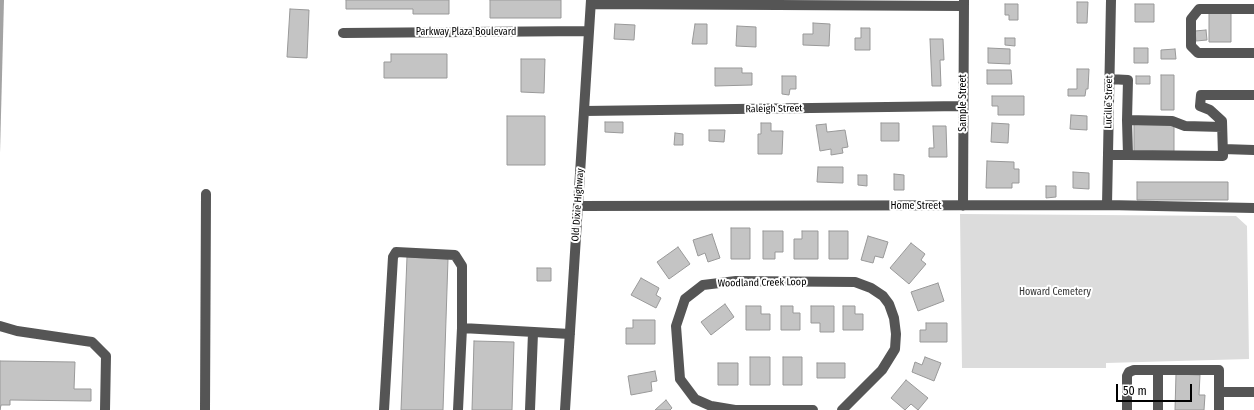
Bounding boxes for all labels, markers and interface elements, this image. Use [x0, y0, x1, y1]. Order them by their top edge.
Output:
street label: Parkway Plaza Boulevard [416, 26, 516, 38]
street label: Sample Street [957, 74, 969, 132]
street label: Lucille Street [1103, 75, 1115, 129]
street label: Raleigh Street [745, 103, 803, 115]
street label: Old Dixie Highway [569, 168, 587, 242]
street label: Home Street [891, 200, 941, 212]
street label: Woodland Creek Loop [717, 276, 807, 290]
park label: Howard Cemetery [1019, 286, 1091, 298]
scale bar [1118, 376, 1194, 402]
text: 50 m [1123, 384, 1147, 398]

